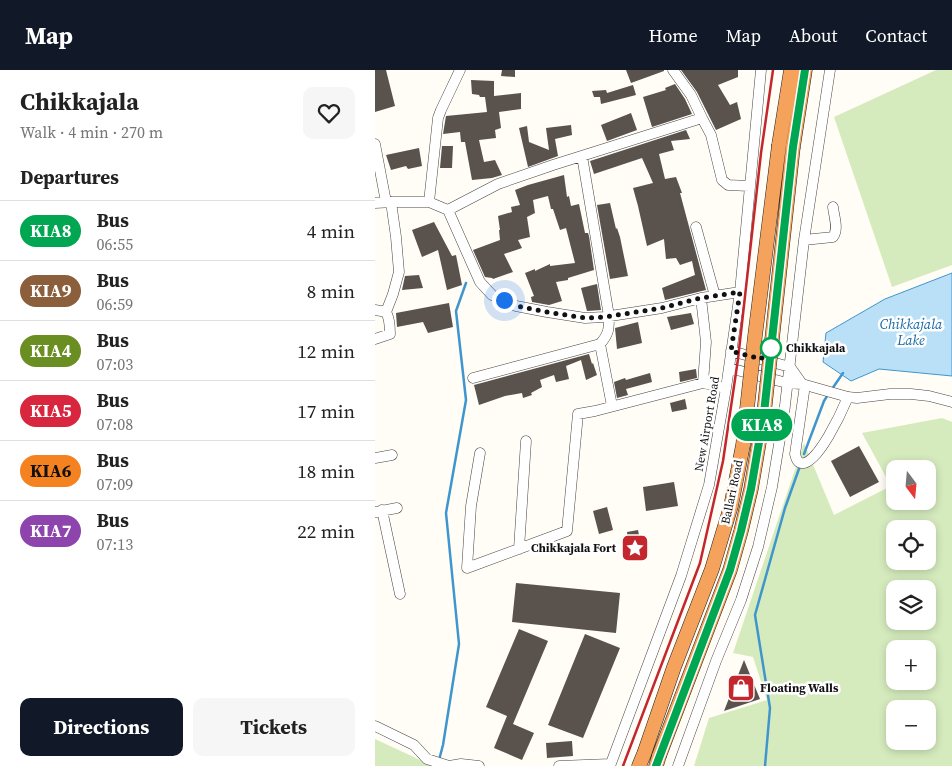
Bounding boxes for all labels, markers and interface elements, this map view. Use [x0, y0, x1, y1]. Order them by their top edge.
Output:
text: Map [25, 19, 73, 52]
text: Home [649, 23, 698, 48]
text: Map [726, 23, 761, 48]
text: About [789, 23, 837, 48]
text: Contact [865, 23, 927, 48]
text: Chikkajala [20, 85, 139, 118]
button: heart [303, 87, 355, 139]
text: Walk · 4 min · 270 m [20, 121, 163, 143]
text: Departures [20, 164, 119, 190]
text: Bus [96, 207, 129, 233]
text: KIA8 [30, 218, 71, 243]
text: 4 min [307, 218, 355, 244]
text: 06:55 [96, 233, 133, 255]
text: Bus [96, 267, 129, 293]
text: KIA9 [30, 278, 71, 303]
text: 8 min [307, 278, 355, 304]
your location [492, 288, 517, 313]
text: 06:59 [96, 293, 133, 315]
water label: Chikkajala Lake [880, 314, 943, 350]
text: Bus [96, 327, 129, 353]
marker: Chikkajala [760, 337, 782, 359]
text: KIA4 [30, 338, 71, 363]
text: 12 min [297, 338, 355, 364]
place label: Chikkajala [786, 340, 846, 356]
text: 07:03 [96, 353, 133, 375]
street label: New Airport Road [691, 375, 723, 473]
text: Bus [96, 387, 129, 413]
text: KIA5 [30, 398, 71, 423]
text: 17 min [297, 398, 355, 424]
line badge: KIA8 [727, 409, 797, 441]
text: KIA8 [741, 412, 783, 437]
text: 07:08 [96, 413, 133, 435]
text: Bus [96, 447, 129, 473]
text: KIA6 [30, 458, 71, 483]
text: 18 min [297, 458, 355, 484]
street label: Ballari Road [717, 458, 747, 526]
north arrow [886, 460, 936, 510]
map controls [886, 460, 936, 750]
text: 07:09 [96, 473, 133, 495]
text: Bus [96, 507, 129, 533]
text: KIA7 [30, 518, 71, 543]
text: 22 min [297, 518, 355, 544]
button: locate [886, 520, 936, 570]
text: 07:13 [96, 533, 133, 555]
place icon: Chikkajala Fort [620, 533, 650, 563]
place label: Chikkajala Fort [531, 540, 617, 556]
button: layers [886, 580, 936, 630]
button: + [886, 640, 936, 690]
shop icon: Floating Walls [726, 673, 756, 703]
place label: Floating Walls [760, 680, 839, 696]
button: Directions [20, 698, 183, 756]
button: Tickets [193, 698, 355, 756]
button: − [886, 700, 936, 750]

